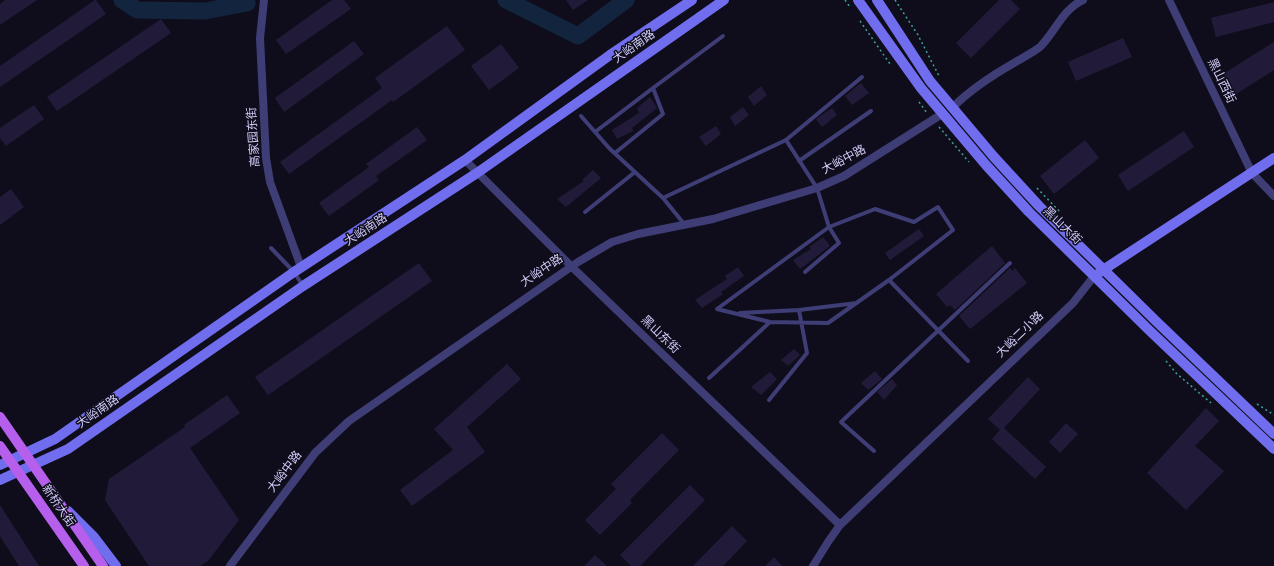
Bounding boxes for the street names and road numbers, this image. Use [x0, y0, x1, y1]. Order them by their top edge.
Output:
street label: 大峪南路 [610, 27, 658, 67]
street label: 黑山西街 [1204, 56, 1238, 106]
street label: 高家园东街 [245, 107, 263, 167]
street label: 大峪中路 [819, 142, 869, 178]
street label: 黑山大街 [1040, 204, 1084, 248]
street label: 大峪南路 [342, 211, 390, 249]
street label: 大峪中路 [518, 252, 566, 290]
street label: 大峪二小路 [993, 309, 1047, 361]
street label: 黑山东街 [638, 313, 682, 357]
street label: 大峪南路 [74, 392, 122, 432]
street label: 大峪中路 [265, 448, 305, 496]
street label: 新桥大街 [38, 482, 78, 530]

